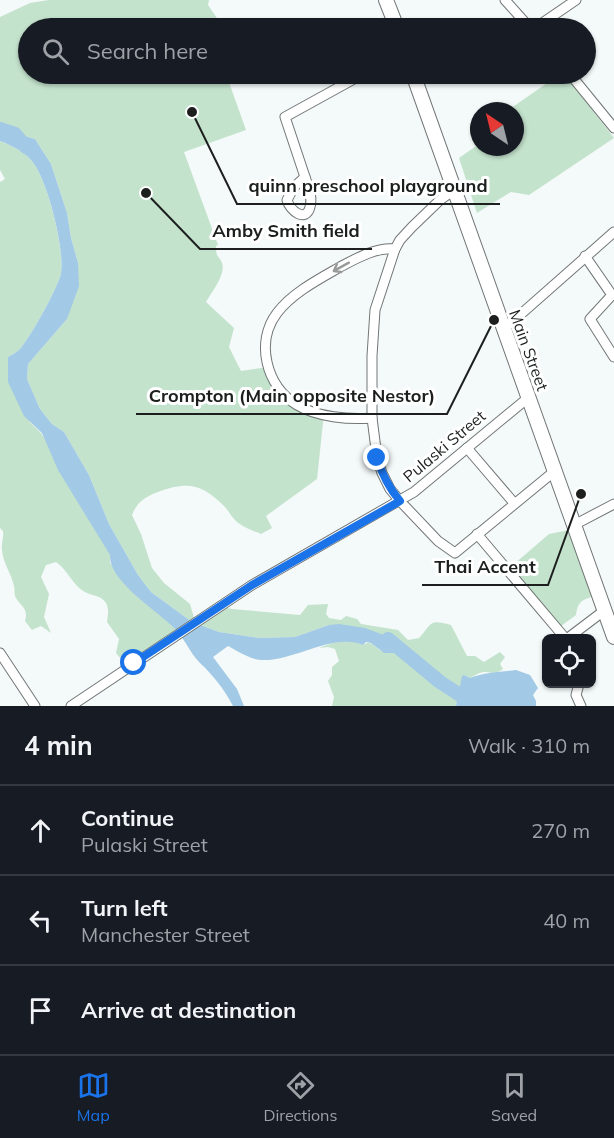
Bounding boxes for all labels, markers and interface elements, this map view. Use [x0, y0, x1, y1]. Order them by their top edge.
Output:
search box [18, 18, 596, 84]
icon: search [39, 35, 72, 68]
text: Search here [87, 37, 208, 65]
north arrow [470, 102, 524, 156]
callout: quinn preschool playground [237, 168, 500, 204]
text: quinn preschool playground [248, 174, 488, 197]
callout: Amby Smith field [200, 213, 372, 249]
text: Amby Smith field [212, 219, 360, 242]
one-way arrow [333, 261, 350, 273]
street label: Main Street [505, 307, 553, 394]
callout: Crompton (Main opposite Nestor) [136, 378, 447, 414]
text: Crompton (Main opposite Nestor) [149, 384, 435, 407]
street label: Pulaski Street [399, 406, 490, 486]
route end [363, 444, 389, 470]
callout: Thai Accent [422, 549, 548, 585]
text: Thai Accent [434, 555, 536, 578]
map controls [542, 634, 596, 688]
button: locate [542, 634, 596, 688]
route start [120, 649, 146, 675]
text: 4 min [24, 729, 93, 762]
text: Walk · 310 m [468, 733, 590, 758]
text: Continue [81, 804, 174, 832]
icon: ahead [24, 814, 57, 847]
text: 270 m [531, 818, 590, 843]
text: Pulaski Street [81, 832, 208, 857]
text: Turn left [81, 894, 168, 922]
icon: left [24, 904, 57, 937]
text: 40 m [543, 908, 590, 933]
text: Manchester Street [81, 922, 250, 947]
icon: arrive [24, 994, 57, 1027]
text: Arrive at destination [81, 996, 296, 1024]
tab: Map [77, 1069, 110, 1125]
tab: Directions [263, 1069, 337, 1125]
tab: Saved [491, 1069, 537, 1125]

